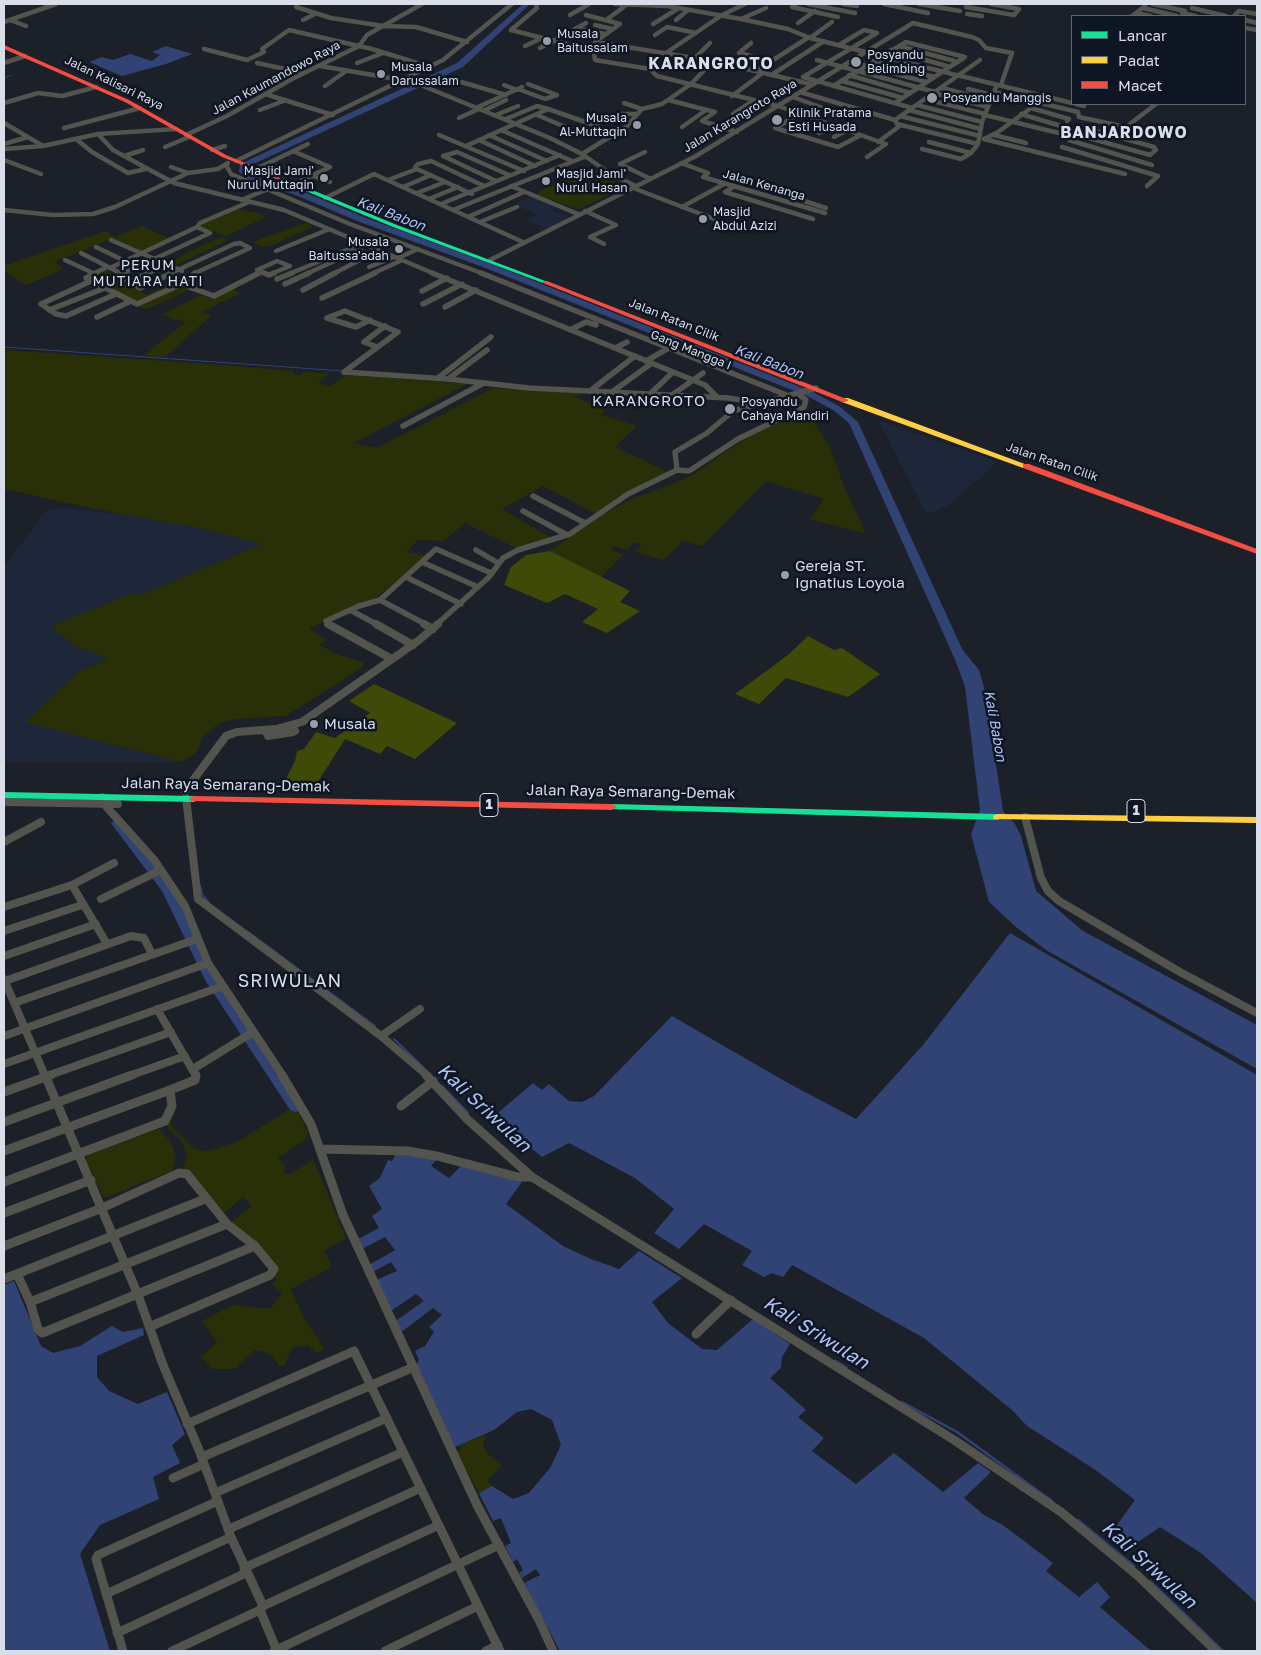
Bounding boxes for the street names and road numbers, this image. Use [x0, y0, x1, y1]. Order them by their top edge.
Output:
street label: Jalan Kaumandowo Raya [209, 38, 343, 118]
street label: Jalan Kalisari Raya [62, 53, 166, 113]
street label: Jalan Karangroto Raya [681, 76, 799, 156]
street label: Jalan Kenanga [721, 166, 807, 204]
street label: Jalan Ratan Cilik [627, 295, 721, 345]
street label: Gang Mangga I [649, 327, 733, 373]
street label: Jalan Ratan Cilik [1004, 440, 1100, 484]
street label: Jalan Raya Semarang-Demak [121, 774, 331, 796]
street label: Jalan Raya Semarang-Demak [526, 781, 736, 803]
road number: 1 [480, 794, 498, 816]
road number: 1 [1127, 799, 1145, 822]

